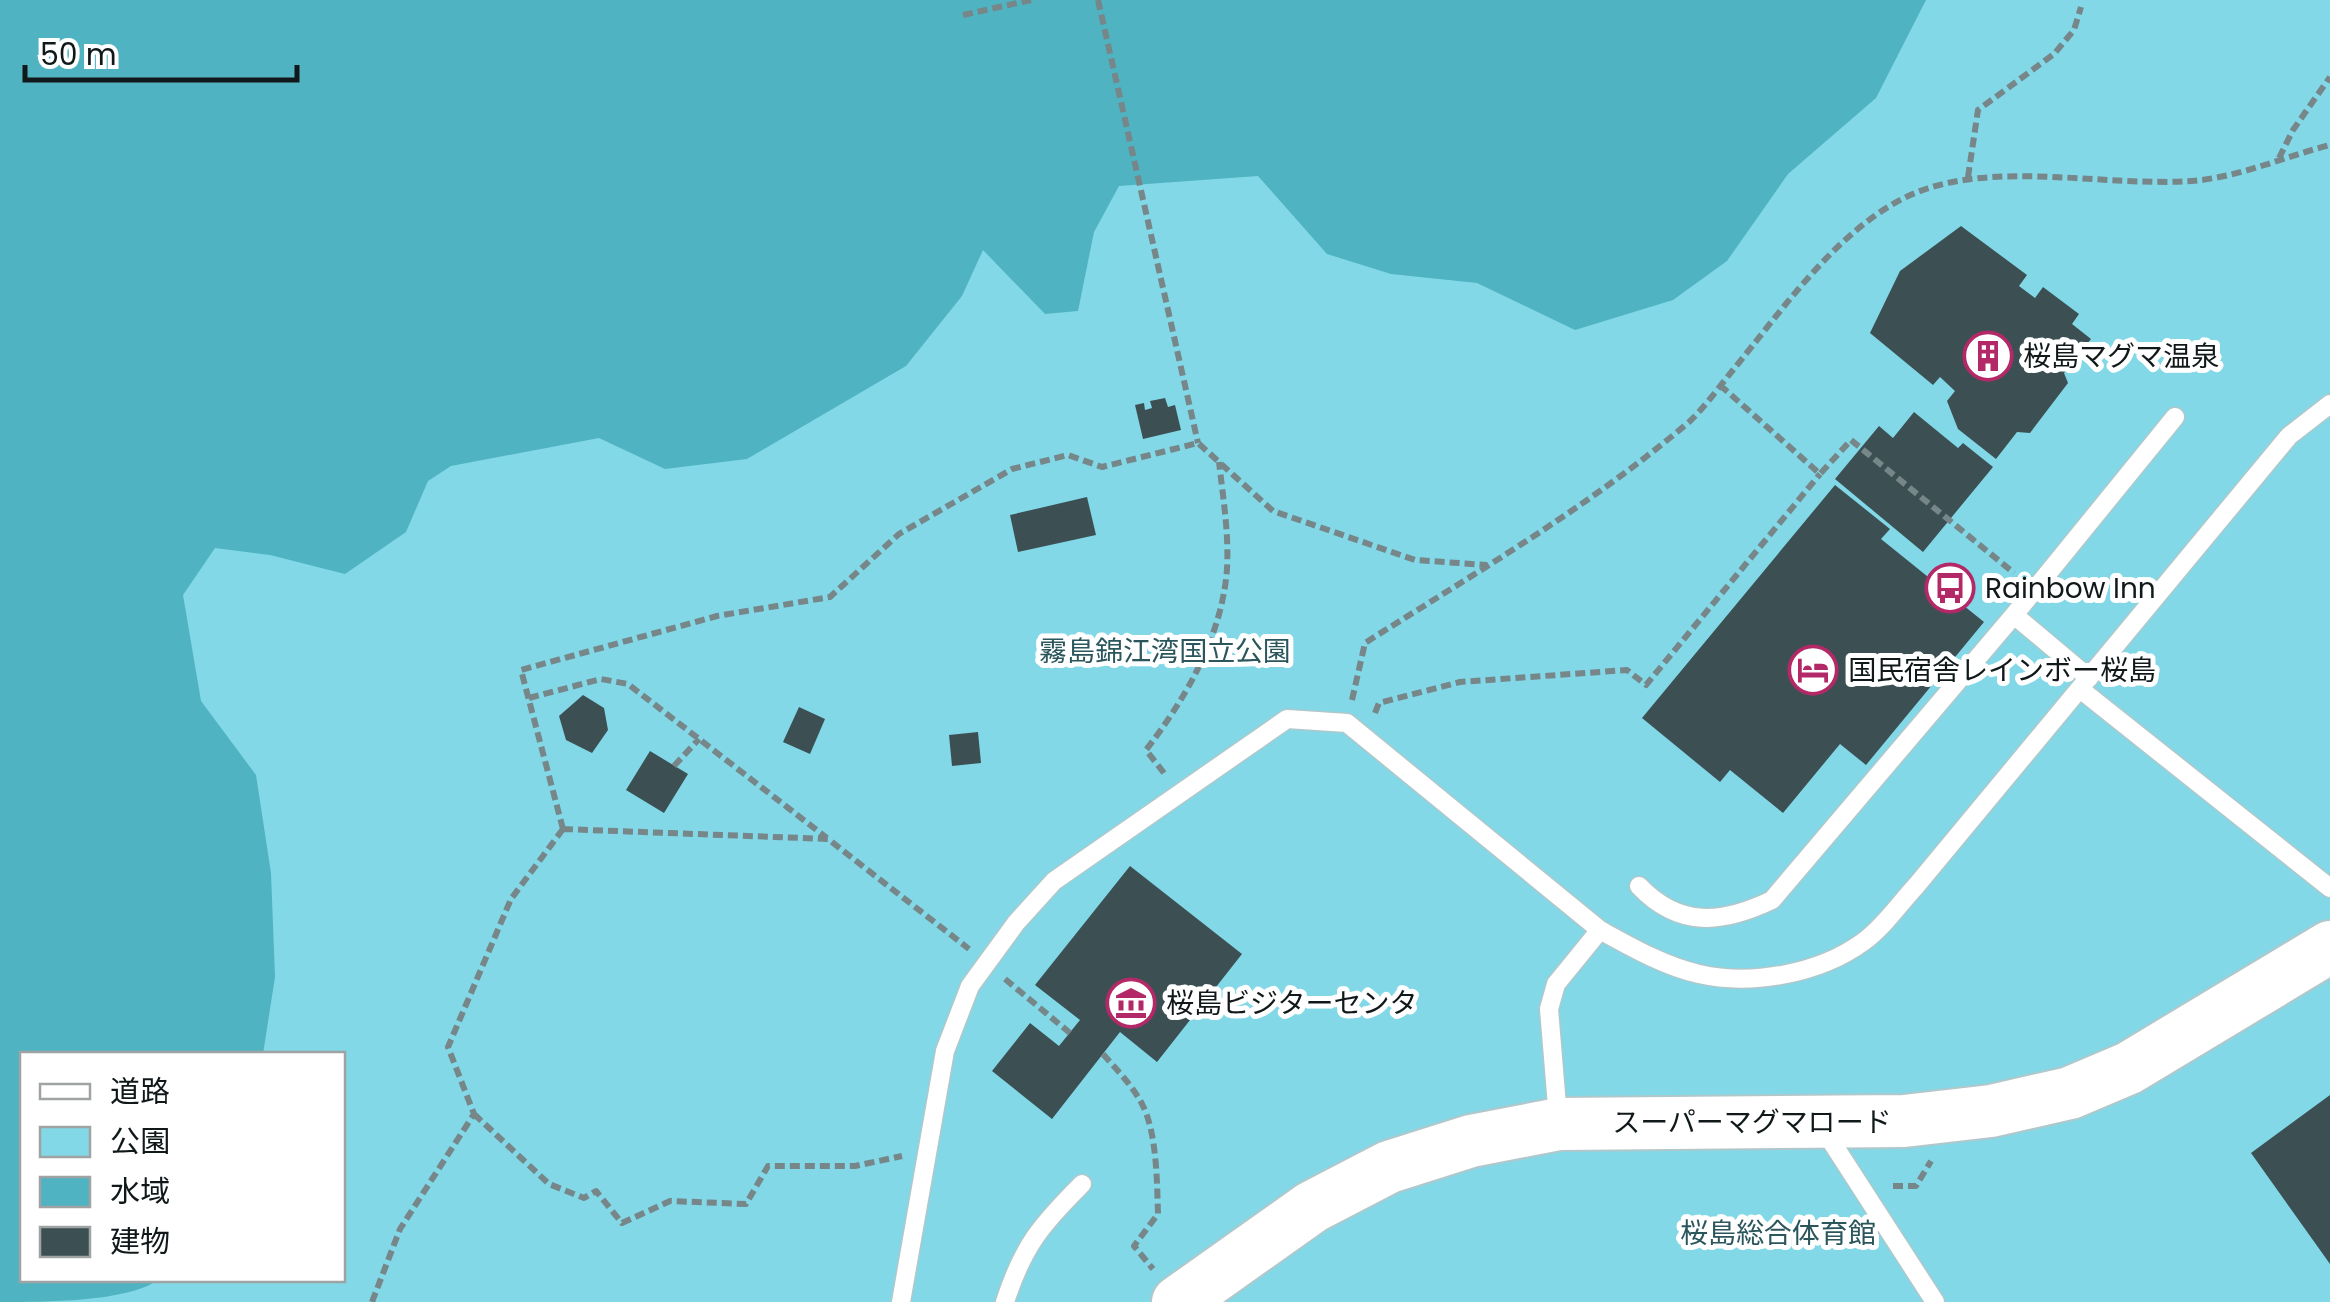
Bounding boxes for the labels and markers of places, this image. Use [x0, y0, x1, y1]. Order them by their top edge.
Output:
building icon: 桜島マグマ温泉 [1962, 330, 2014, 382]
place label: 桜島マグマ温泉 [2023, 337, 2219, 376]
bus stop icon: Rainbow Inn [1924, 562, 1976, 614]
place label: Rainbow Inn [1985, 569, 2156, 608]
hotel icon: 国民宿舎レインボー桜島 [1787, 644, 1839, 696]
place label: 国民宿舎レインボー桜島 [1848, 651, 2156, 690]
museum icon: 桜島ビジターセンタ [1105, 977, 1157, 1029]
place label: 桜島ビジターセンタ [1166, 984, 1417, 1023]

